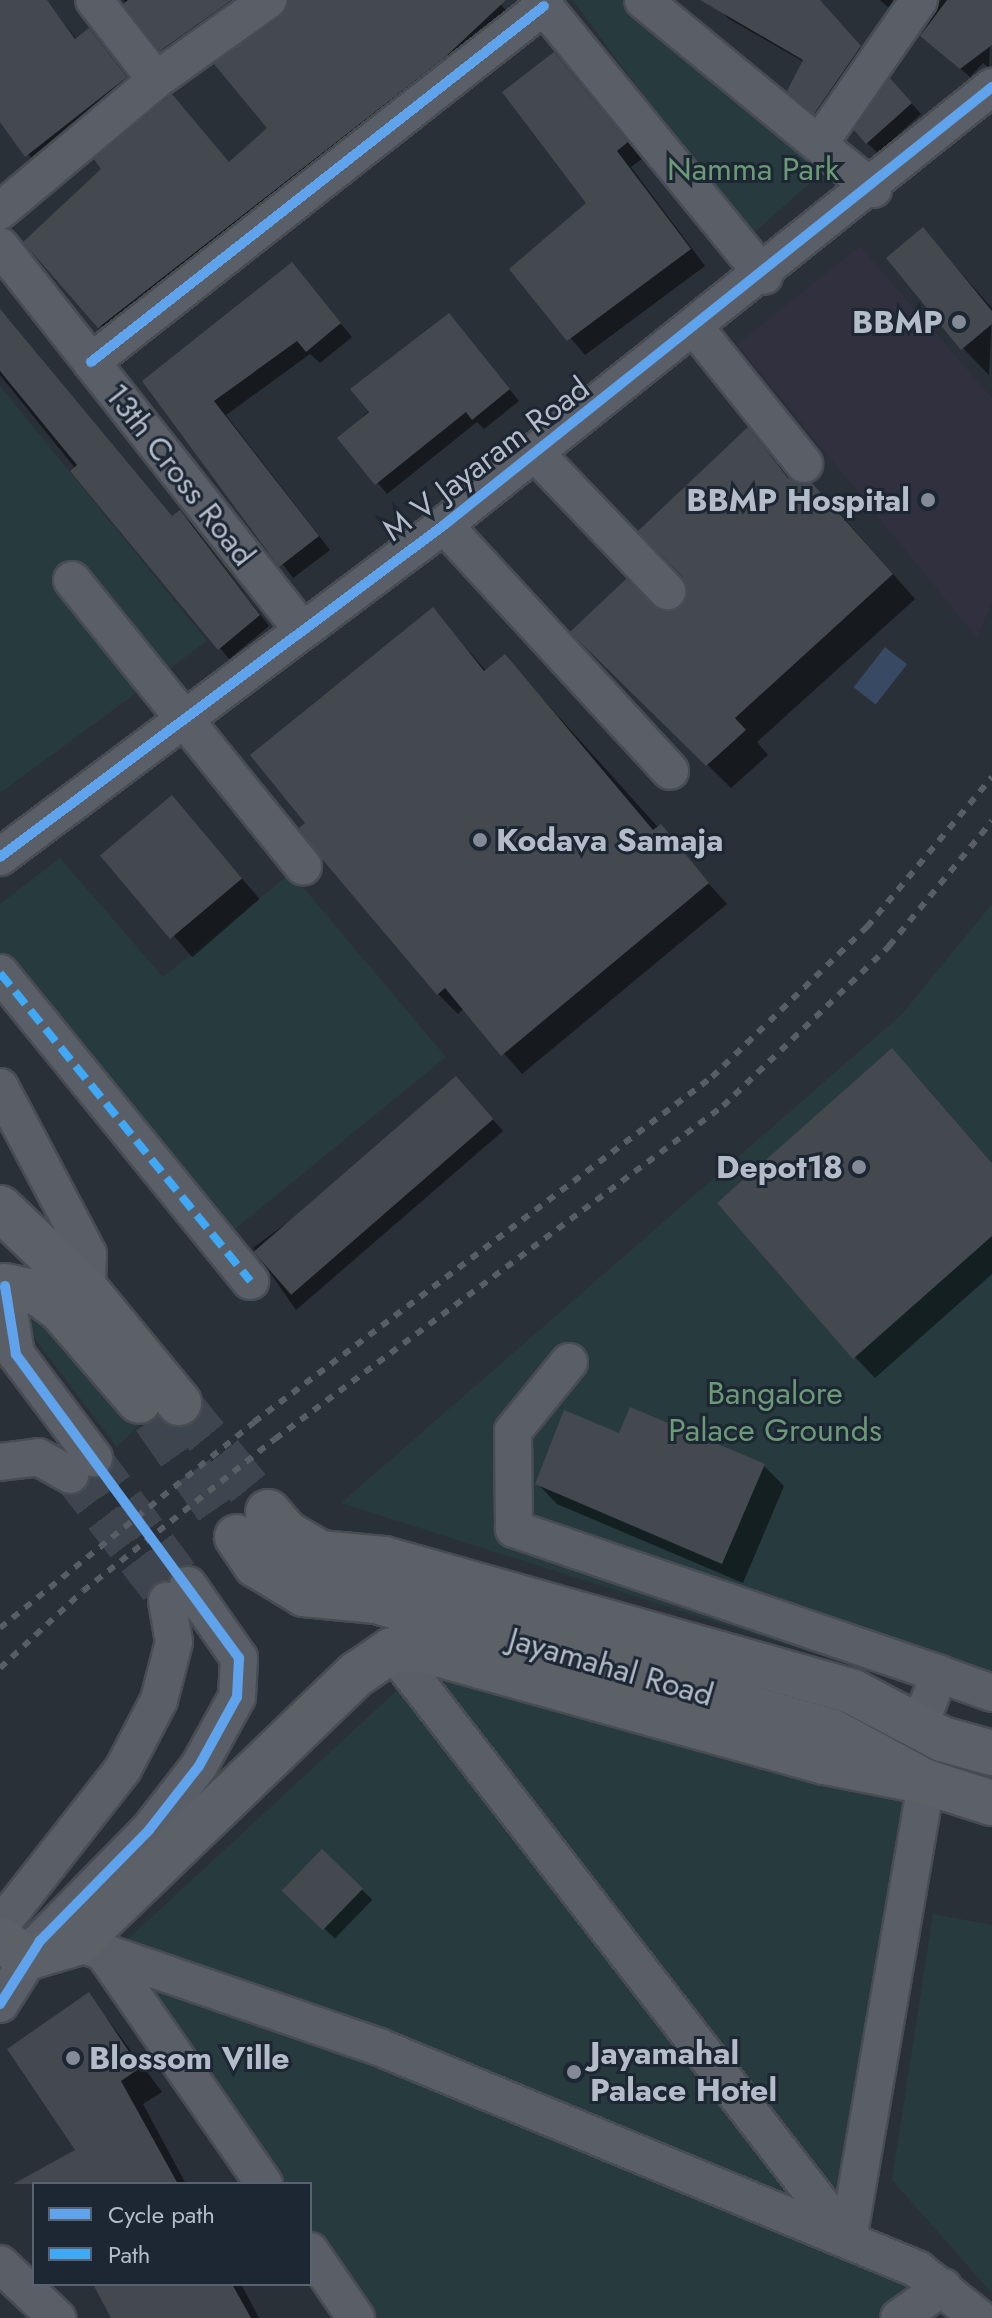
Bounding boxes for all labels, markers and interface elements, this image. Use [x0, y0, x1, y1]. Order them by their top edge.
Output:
park label: Namma Park [667, 150, 839, 188]
place label: BBMP [852, 303, 943, 341]
marker: BBMP [950, 313, 968, 331]
street label: M V Jayaram Road [375, 369, 597, 549]
street label: 13th Cross Road [97, 376, 263, 574]
place label: BBMP Hospital [686, 481, 910, 519]
marker: BBMP Hospital [917, 489, 939, 511]
place label: Kodava Samaja [496, 821, 724, 859]
marker: Kodava Samaja [471, 831, 489, 849]
place label: Depot18 [716, 1148, 843, 1186]
marker: Depot18 [850, 1158, 868, 1176]
park label: Bangalore Palace Grounds [668, 1375, 882, 1450]
street label: Jayamahal Road [504, 1619, 718, 1715]
place label: Jayamahal Palace Hotel [590, 2035, 777, 2110]
place label: Blossom Ville [89, 2039, 290, 2077]
marker: Blossom Ville [64, 2049, 82, 2067]
marker: Jayamahal Palace Hotel [565, 2063, 583, 2081]
legend [32, 2182, 312, 2286]
text: Cycle path [108, 2197, 215, 2232]
text: Path [108, 2237, 150, 2272]

